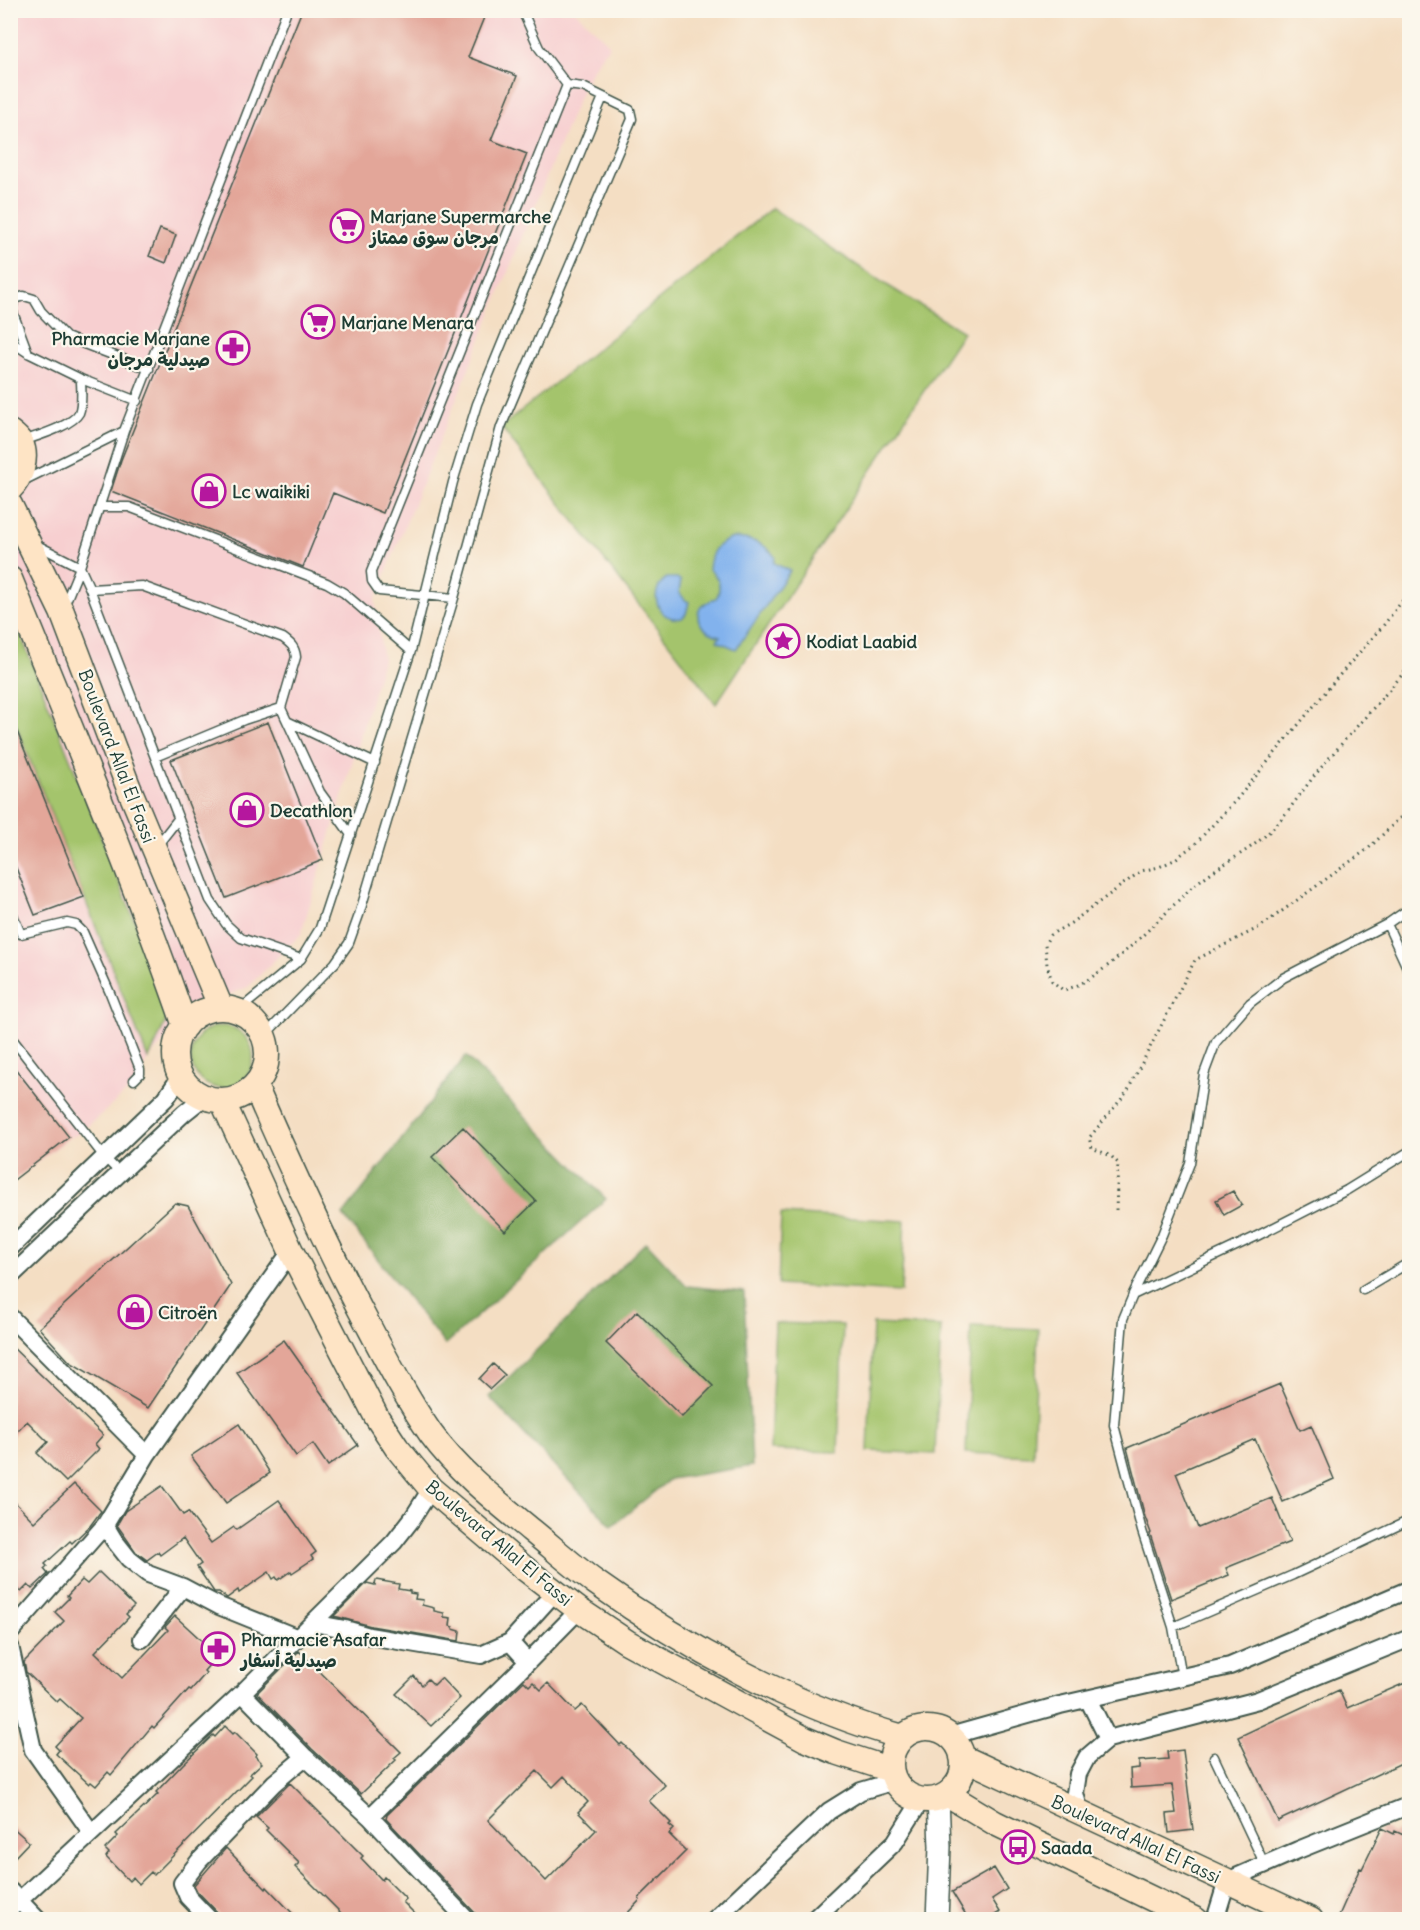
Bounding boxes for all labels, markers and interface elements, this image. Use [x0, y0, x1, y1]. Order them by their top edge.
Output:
place label: Marjane Supermarche مرجان سوق ممتاز [368, 205, 551, 249]
supermarket icon: Marjane Supermarche مرجان سوق ممتاز [329, 208, 365, 244]
supermarket icon: Marjane Menara [300, 304, 336, 340]
place label: Marjane Menara [341, 311, 474, 334]
place label: Pharmacie Marjane صيدلية مرجان [52, 327, 210, 371]
pharmacy icon: Pharmacie Marjane صيدلية مرجان [215, 330, 251, 366]
shop icon: Lc waikiki [191, 473, 227, 509]
place label: Lc waikiki [232, 480, 310, 503]
place icon: Kodiat Laabid [765, 623, 801, 659]
place label: Kodiat Laabid [806, 630, 917, 653]
street label: Boulevard Allal El Fassi [73, 666, 161, 846]
shop icon: Decathlon [229, 792, 265, 828]
place label: Decathlon [270, 799, 353, 822]
shop icon: Citroën [117, 1294, 153, 1330]
place label: Citroën [158, 1301, 218, 1324]
street label: Boulevard Allal El Fassi [421, 1475, 577, 1611]
place label: Pharmacie Asafar صيدلية أسفار [239, 1628, 387, 1672]
pharmacy icon: Pharmacie Asafar صيدلية أسفار [200, 1631, 236, 1667]
street label: Boulevard Allal El Fassi [1048, 1790, 1224, 1888]
bus stop icon: Saada [1000, 1829, 1036, 1865]
place label: Saada [1041, 1836, 1092, 1859]

